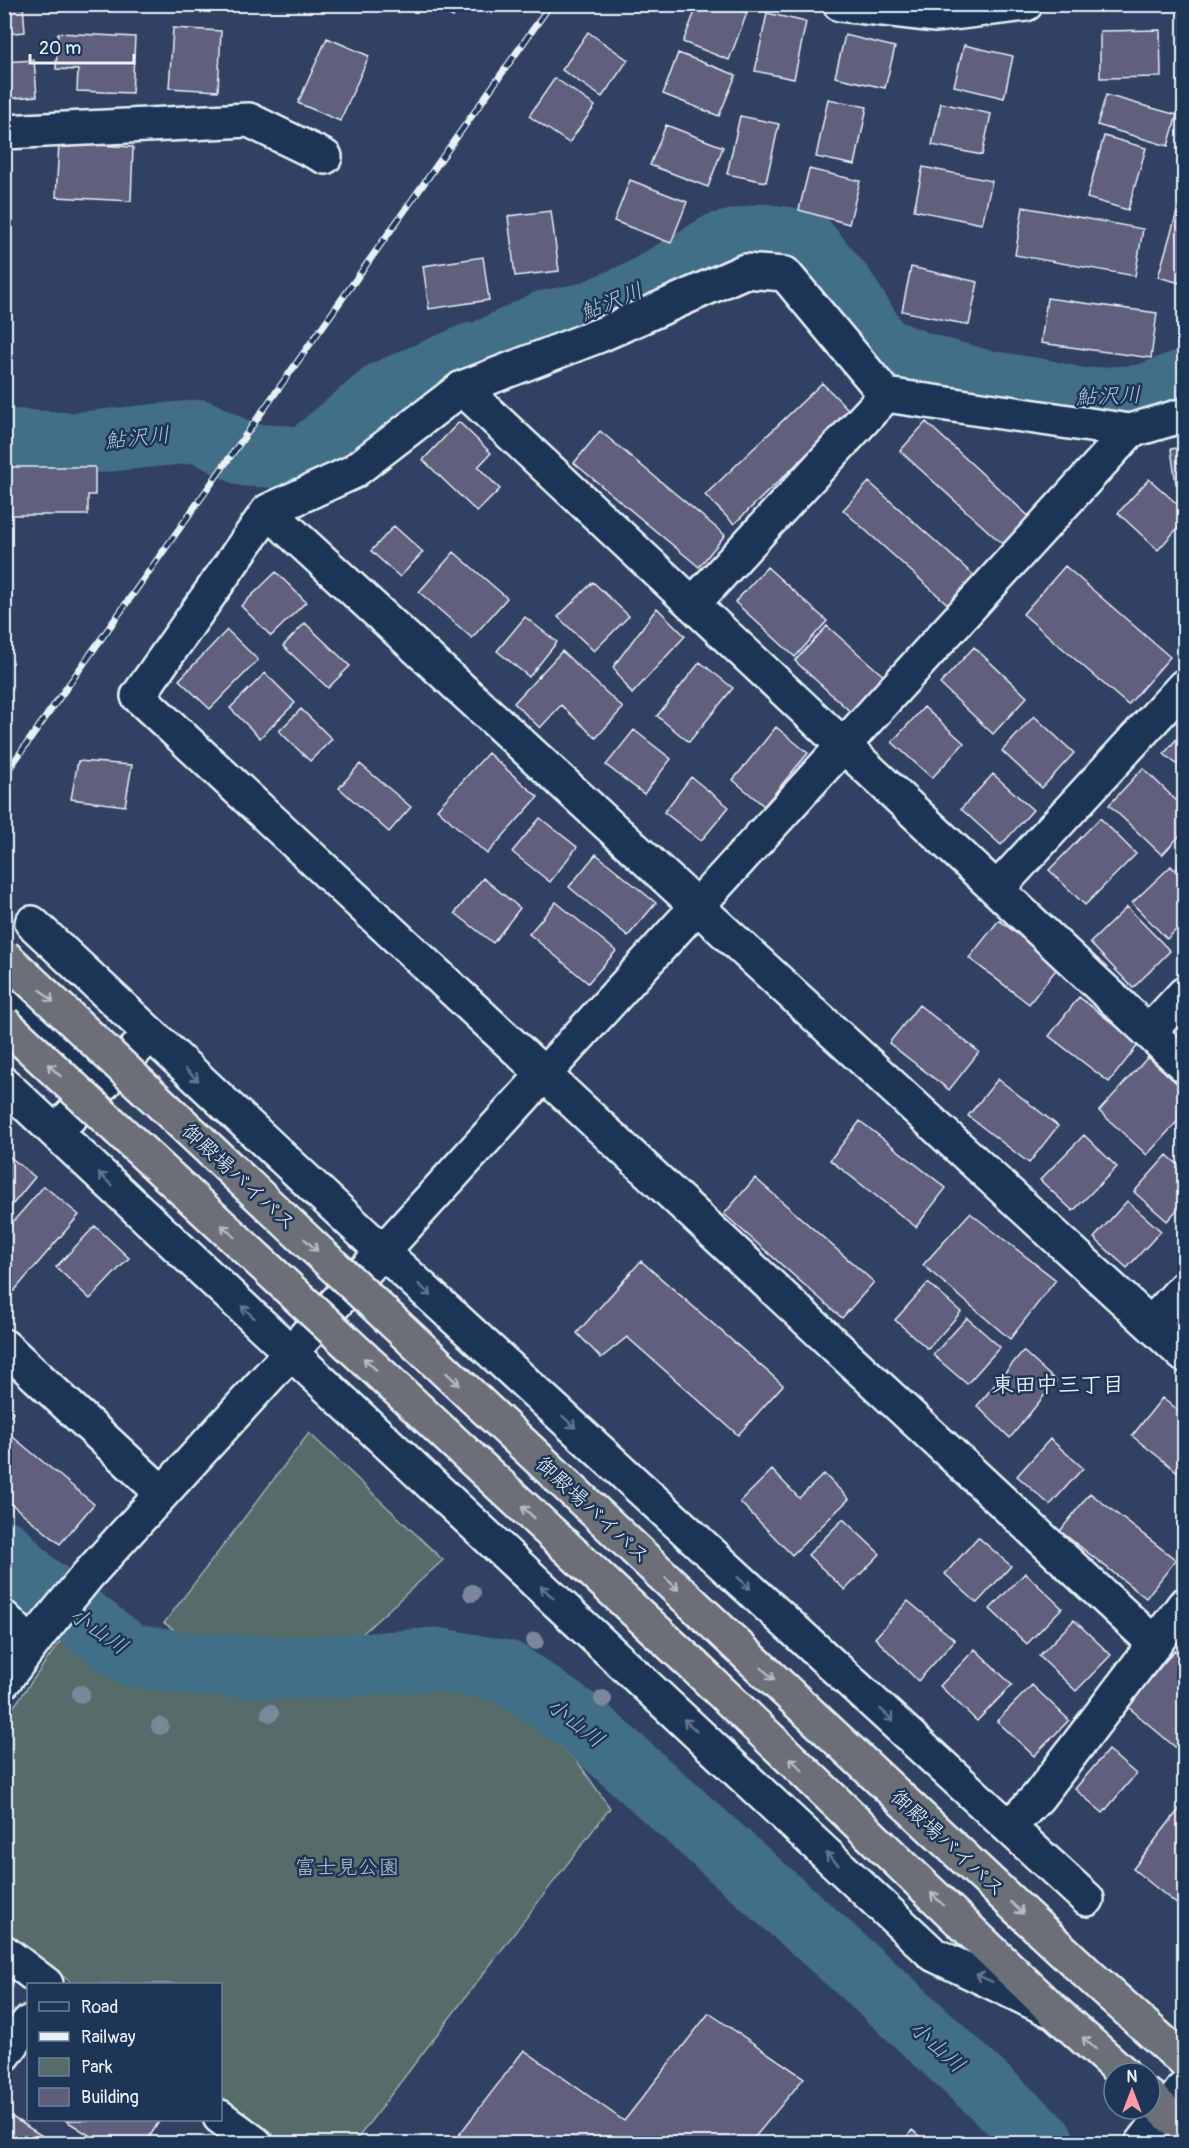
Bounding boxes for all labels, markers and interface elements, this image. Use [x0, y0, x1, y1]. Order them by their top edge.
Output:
scale bar [30, 27, 134, 65]
text: 20 m [39, 37, 81, 60]
water label: 鮎沢川 [576, 277, 647, 327]
water label: 鮎沢川 [1075, 381, 1142, 411]
water label: 鮎沢川 [103, 421, 171, 455]
one-way arrow [39, 989, 54, 1003]
one-way arrow [47, 1062, 62, 1077]
one-way arrow [185, 1068, 200, 1082]
street label: 御殿場バイパス [176, 1118, 301, 1237]
one-way arrow [98, 1171, 113, 1186]
one-way arrow [220, 1224, 235, 1238]
one-way arrow [304, 1238, 319, 1252]
one-way arrow [418, 1283, 433, 1298]
one-way arrow [241, 1304, 256, 1319]
one-way arrow [363, 1357, 378, 1371]
one-way arrow [446, 1371, 461, 1386]
district label: 東田中三丁目 [992, 1371, 1124, 1399]
one-way arrow [561, 1415, 576, 1429]
street label: 御殿場バイパス [530, 1451, 655, 1570]
one-way arrow [521, 1504, 536, 1519]
one-way arrow [736, 1576, 751, 1590]
one-way arrow [664, 1577, 679, 1591]
one-way arrow [540, 1585, 555, 1599]
water label: 小山川 [63, 1600, 133, 1661]
one-way arrow [760, 1667, 775, 1681]
water label: 小山川 [541, 1691, 610, 1754]
one-way arrow [879, 1708, 894, 1722]
one-way arrow [682, 1718, 697, 1732]
one-way arrow [789, 1757, 804, 1771]
street label: 御殿場バイパス [885, 1784, 1010, 1903]
one-way arrow [824, 1852, 839, 1866]
park label: 富士見公園 [295, 1854, 400, 1881]
one-way arrow [930, 1892, 945, 1906]
one-way arrow [1010, 1901, 1025, 1915]
one-way arrow [975, 1971, 993, 1983]
legend [27, 1983, 222, 2121]
text: Road [81, 1996, 118, 2019]
water label: 小山川 [903, 2014, 971, 2079]
text: Railway [81, 2026, 136, 2049]
one-way arrow [1082, 2036, 1097, 2050]
text: Park [81, 2056, 113, 2079]
north arrow [1102, 2061, 1162, 2121]
text: N [1127, 2067, 1138, 2087]
text: Building [81, 2086, 139, 2109]

